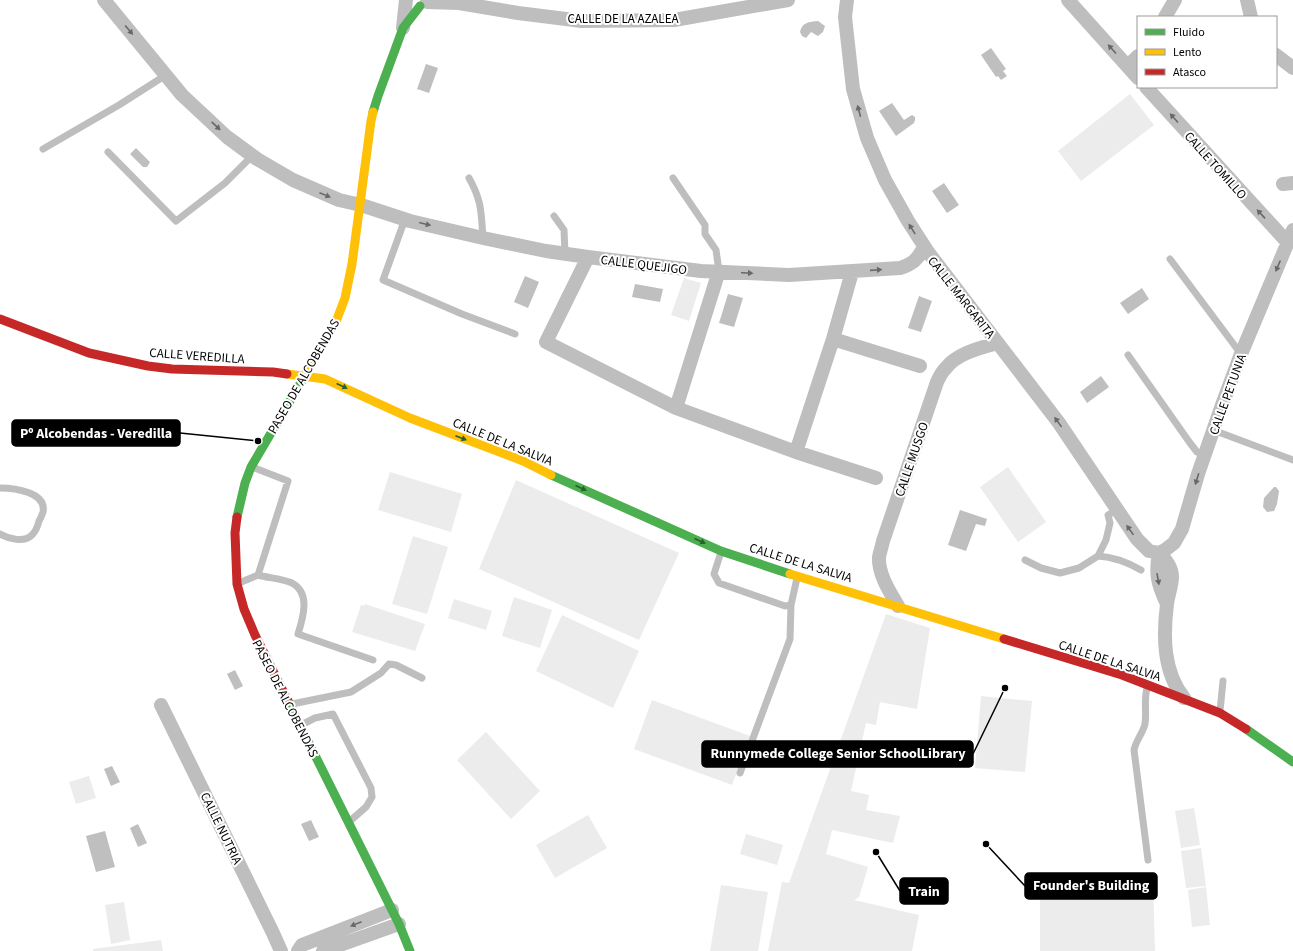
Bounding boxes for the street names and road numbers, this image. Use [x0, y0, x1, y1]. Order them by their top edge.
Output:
street label: CALLE DE LA AZALEA [567, 10, 680, 28]
street label: CALLE TOMILLO [1180, 128, 1251, 204]
street label: CALLE QUEJIGO [600, 251, 688, 279]
street label: CALLE MARGARITA [923, 253, 1000, 343]
street label: PASEO DE ALCOBENDAS [264, 316, 344, 437]
street label: CALLE VEREDILLA [149, 344, 246, 368]
street label: CALLE PETUNIA [1205, 350, 1251, 437]
street label: CALLE DE LA SALVIA [450, 414, 556, 471]
street label: CALLE MUSGO [891, 420, 933, 499]
street label: CALLE DE LA SALVIA [747, 539, 855, 587]
street label: CALLE DE LA SALVIA [1056, 636, 1164, 686]
street label: PASEO DE ALCOBENDAS [248, 637, 323, 760]
street label: CALLE NUTRIA [196, 789, 247, 868]

